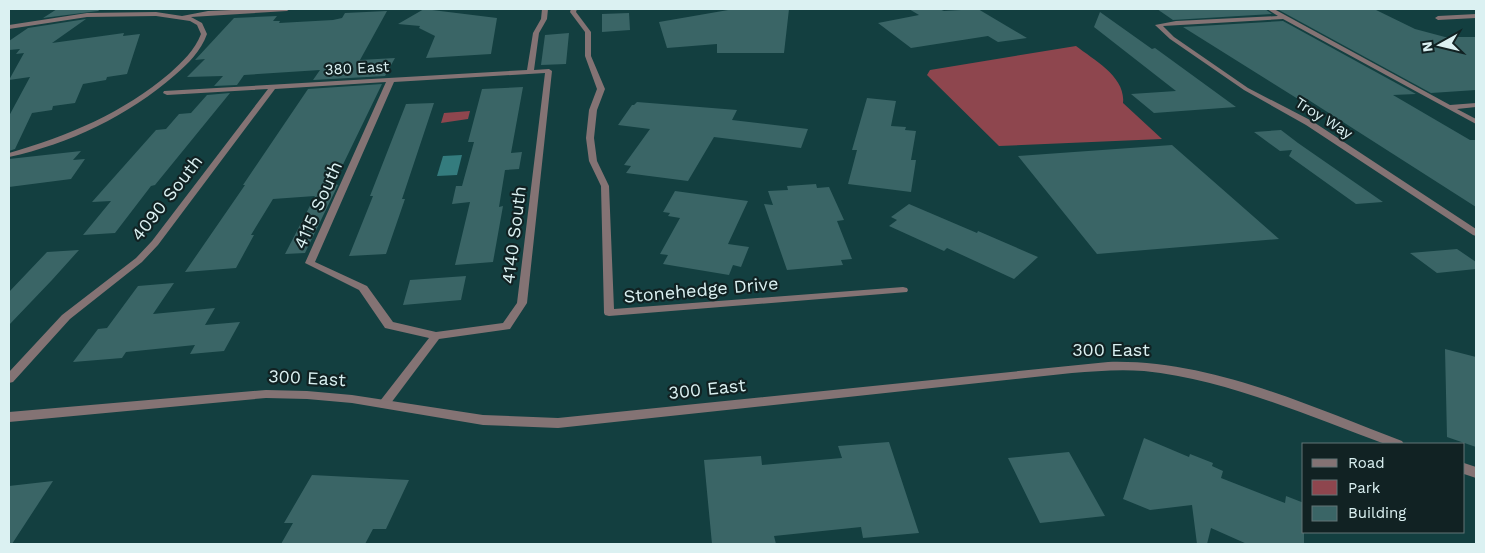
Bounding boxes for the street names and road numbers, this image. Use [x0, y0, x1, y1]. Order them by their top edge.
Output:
street label: 380 East [324, 57, 390, 79]
street label: Troy Way [1292, 93, 1356, 143]
street label: 4090 South [127, 151, 207, 245]
street label: 4115 South [289, 158, 346, 252]
street label: 4140 South [497, 185, 530, 285]
street label: Stonehedge Drive [623, 272, 779, 307]
street label: 300 East [1072, 339, 1150, 360]
street label: 300 East [268, 365, 347, 390]
street label: 300 East [667, 374, 747, 403]

